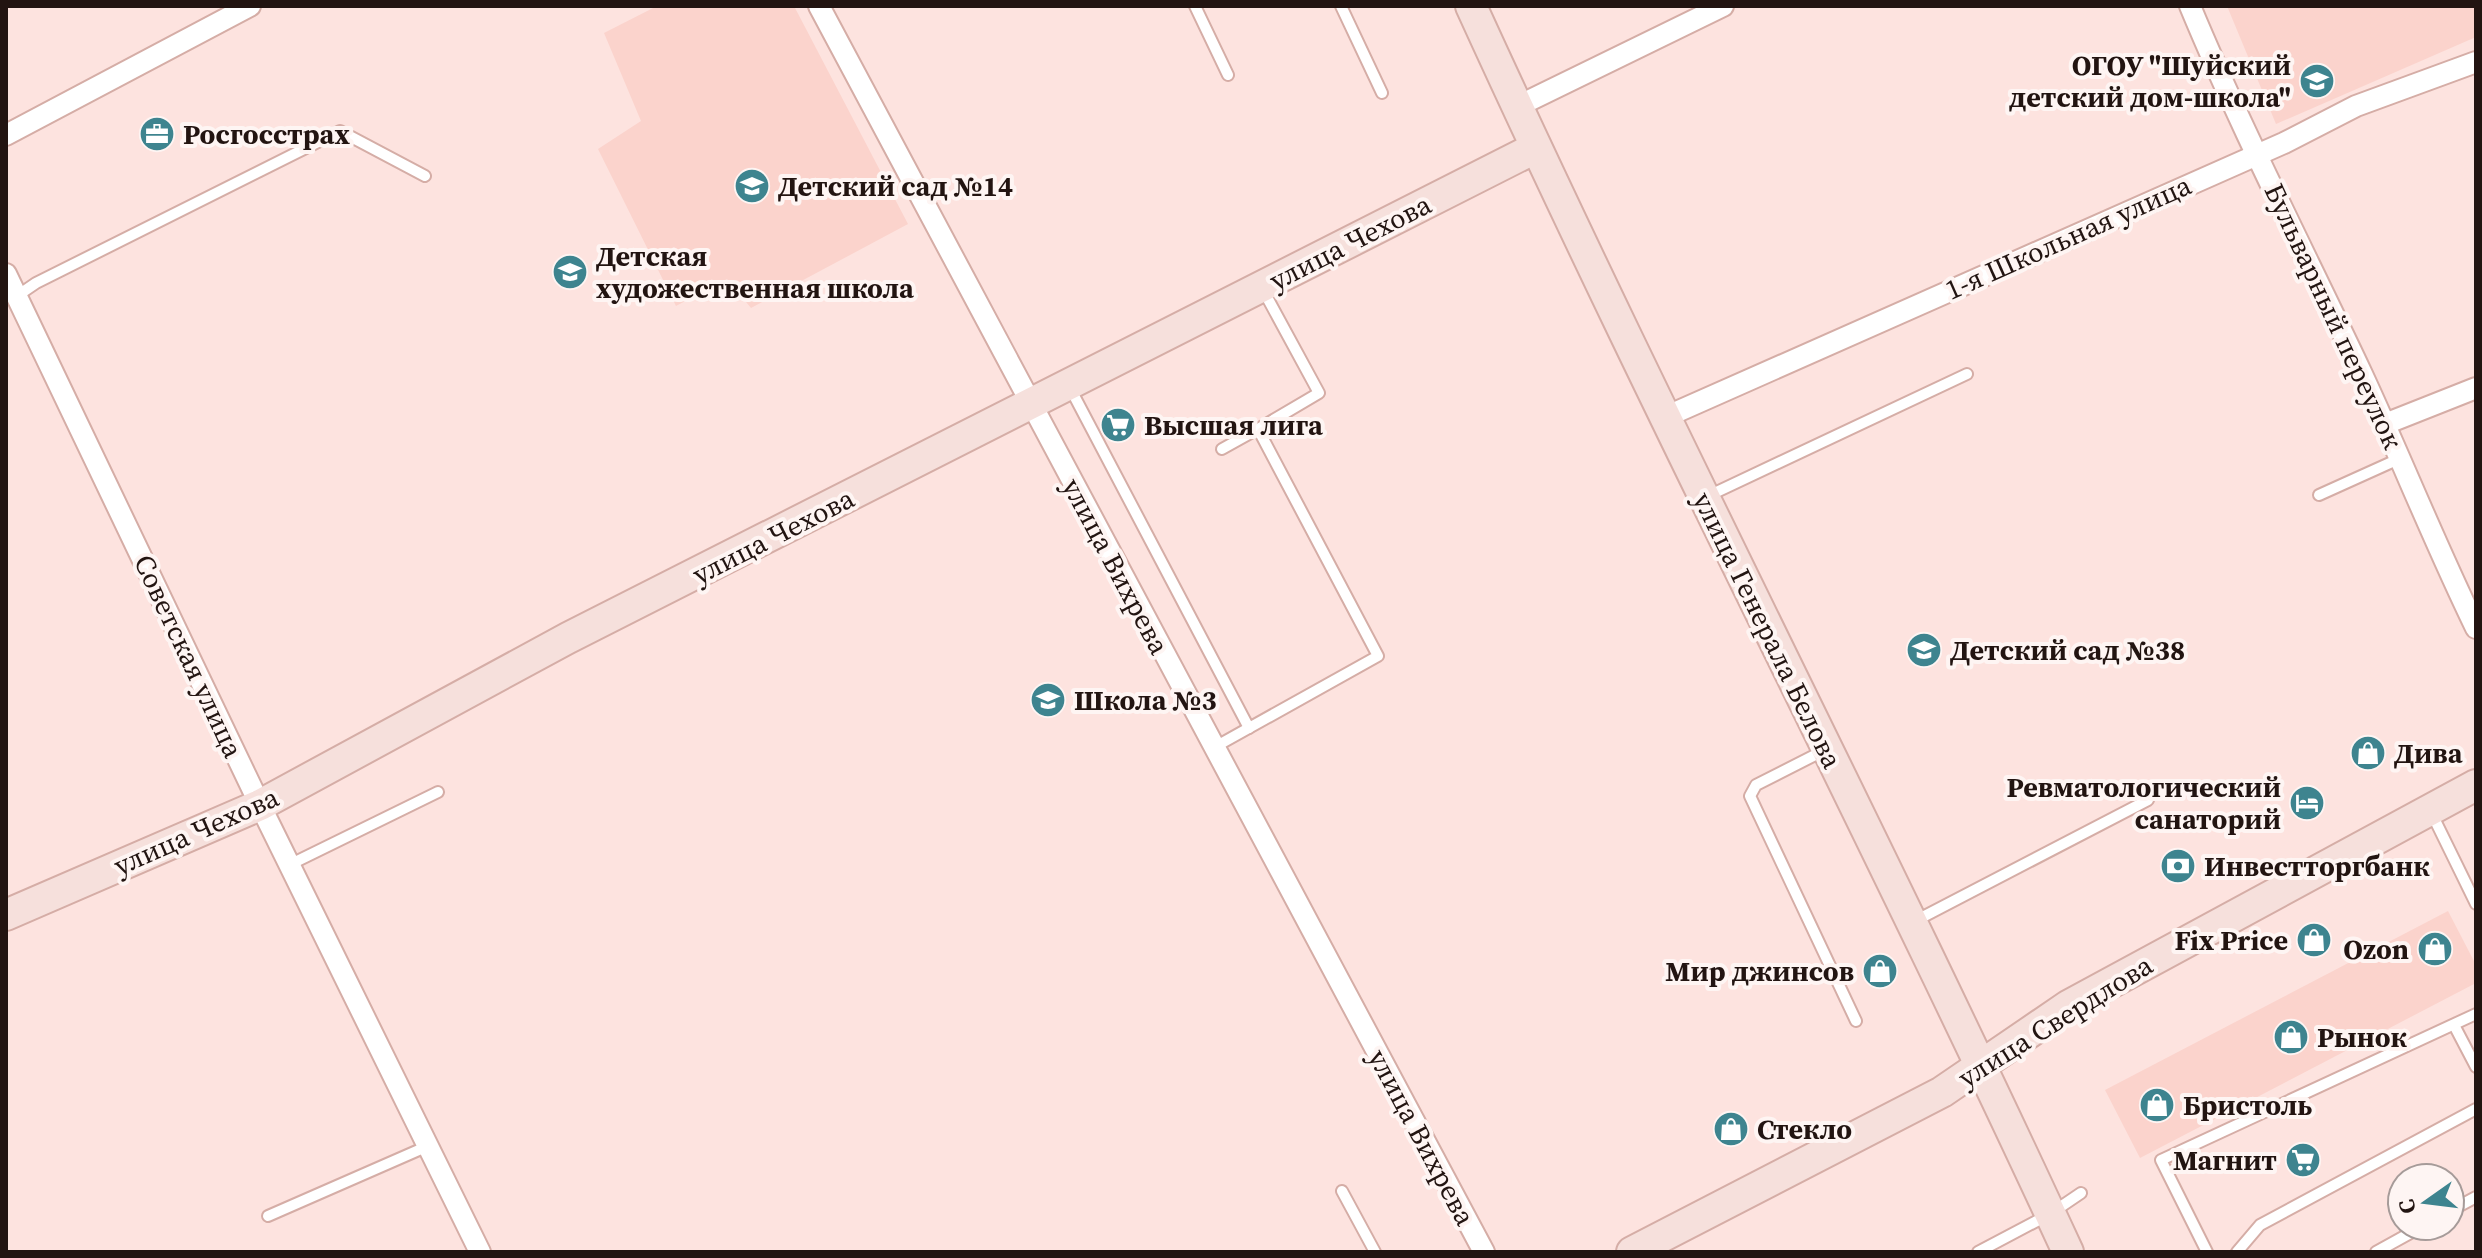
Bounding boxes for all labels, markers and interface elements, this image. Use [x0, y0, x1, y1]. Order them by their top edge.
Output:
place label: ОГОУ "Шуйский детский дом-школа" [2009, 46, 2291, 116]
school or university icon: ОГОУ "Шуйский детский дом-школа" [2298, 62, 2336, 100]
office icon: Росгосстрах [138, 115, 176, 153]
place label: Росгосстрах [183, 115, 350, 153]
street label: 1-я Школьная улица [1939, 165, 2198, 308]
school or university icon: Детский сад №14 [733, 167, 771, 205]
place label: Детский сад №14 [778, 167, 1013, 205]
street label: Бульварный переулок [2256, 177, 2413, 456]
street label: улица Чехова [1263, 185, 1438, 299]
place label: Детская художественная школа [596, 237, 914, 307]
school or university icon: Детская художественная школа [551, 253, 589, 291]
supermarket icon: Высшая лига [1099, 406, 1137, 444]
place label: Высшая лига [1144, 406, 1323, 444]
street label: улица Вихрева [1054, 471, 1179, 661]
street label: улица Чехова [686, 479, 861, 593]
street label: улица Генерала Белова [1684, 485, 1852, 775]
street label: Советская улица [125, 548, 253, 764]
school or university icon: Детский сад №38 [1905, 631, 1943, 669]
place label: Детский сад №38 [1950, 631, 2185, 669]
school or university icon: Школа №3 [1029, 681, 1067, 719]
place label: Школа №3 [1074, 681, 1217, 719]
shop icon: Дива [2349, 734, 2387, 772]
place label: Дива [2394, 734, 2463, 772]
place label: Ревматологический санаторий [2007, 768, 2281, 838]
street label: улица Чехова [107, 777, 285, 884]
hotel icon: Ревматологический санаторий [2288, 784, 2326, 822]
bank icon: Инвестторгбанк [2159, 847, 2197, 885]
place label: Инвестторгбанк [2204, 847, 2430, 885]
place label: Fix Price [2174, 921, 2288, 959]
shop icon: Fix Price [2295, 921, 2333, 959]
place label: Ozon [2343, 930, 2409, 968]
shop icon: Ozon [2416, 930, 2454, 968]
street label: улица Свердлова [1950, 945, 2160, 1096]
place label: Мир джинсов [1665, 952, 1854, 990]
shop icon: Мир джинсов [1861, 952, 1899, 990]
shop icon: Рынок [2272, 1018, 2310, 1056]
place label: Рынок [2317, 1018, 2408, 1056]
street label: улица Вихрева [1360, 1042, 1485, 1232]
shop icon: Бристоль [2138, 1086, 2176, 1124]
place label: Бристоль [2183, 1086, 2312, 1124]
shop icon: Стекло [1712, 1110, 1750, 1148]
place label: Стекло [1757, 1110, 1852, 1148]
place label: Магнит [2173, 1141, 2277, 1179]
supermarket icon: Магнит [2284, 1141, 2322, 1179]
north arrow [2386, 1162, 2466, 1242]
text: С [2390, 1196, 2423, 1217]

